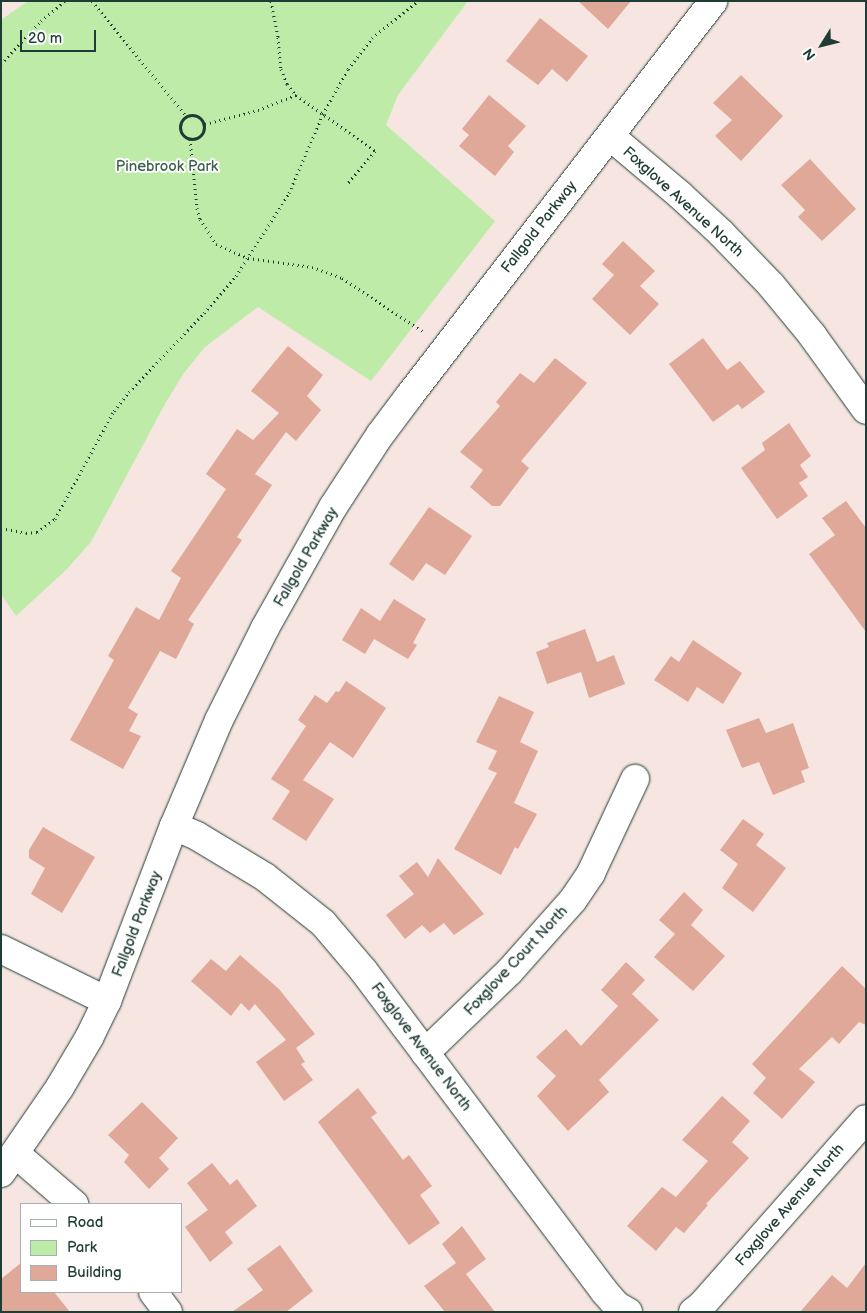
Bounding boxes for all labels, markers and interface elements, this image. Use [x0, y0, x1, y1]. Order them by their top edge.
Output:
scale bar [22, 20, 99, 52]
north arrow [797, 20, 847, 70]
text: 20 m [28, 29, 62, 48]
text: N [799, 45, 819, 63]
street label: Foxglove Avenue North [619, 143, 747, 261]
park label: Pinebrook Park [116, 158, 218, 176]
street label: Fallgold Parkway [497, 177, 581, 277]
street label: Fallgold Parkway [270, 504, 342, 610]
street label: Fallgold Parkway [109, 869, 165, 979]
street label: Foxglove Court North [461, 902, 571, 1020]
street label: Foxglove Avenue North [367, 979, 475, 1115]
street label: Foxglove Avenue North [732, 1140, 848, 1270]
legend [20, 1203, 182, 1293]
text: Road [67, 1213, 103, 1232]
text: Park [67, 1238, 97, 1257]
text: Building [67, 1263, 122, 1282]

